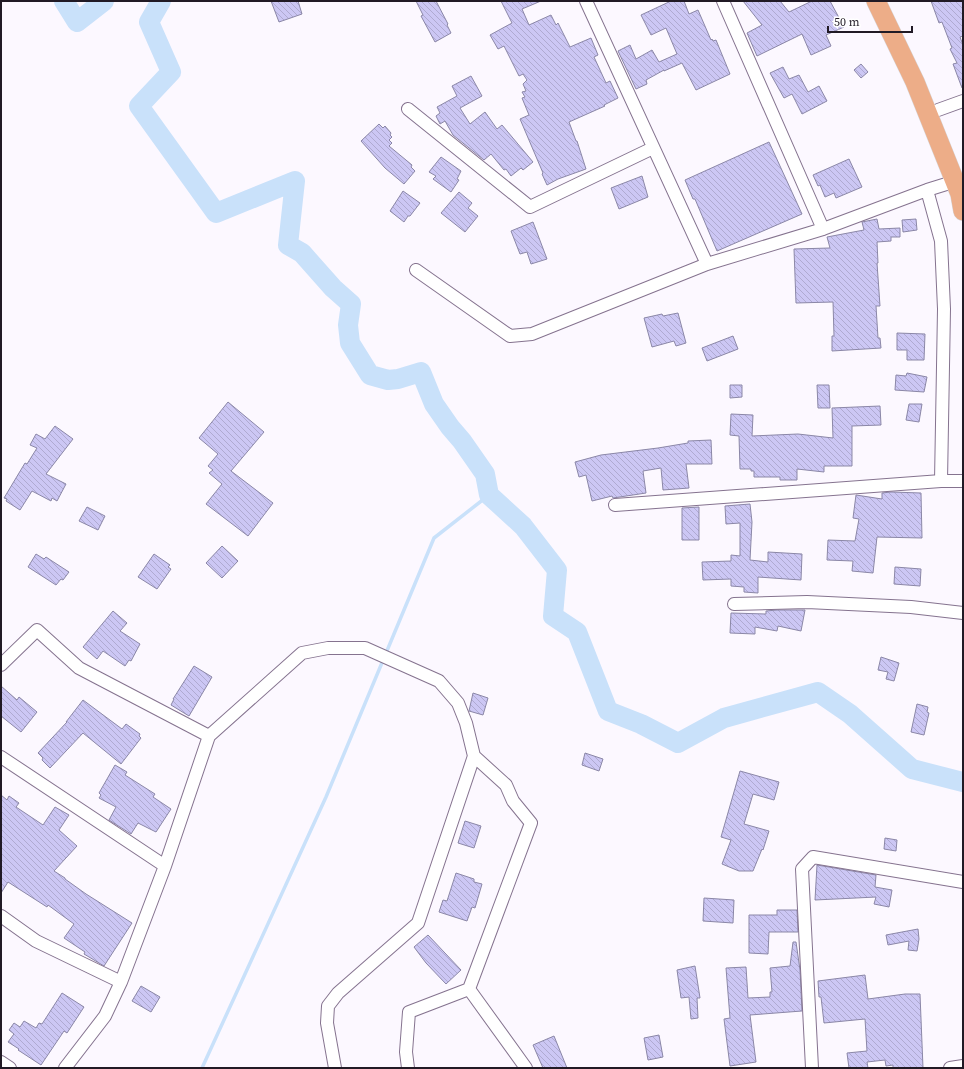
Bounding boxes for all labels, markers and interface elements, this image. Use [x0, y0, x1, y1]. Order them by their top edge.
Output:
scale bar [828, 8, 912, 34]
text: 50 m [834, 14, 860, 30]

